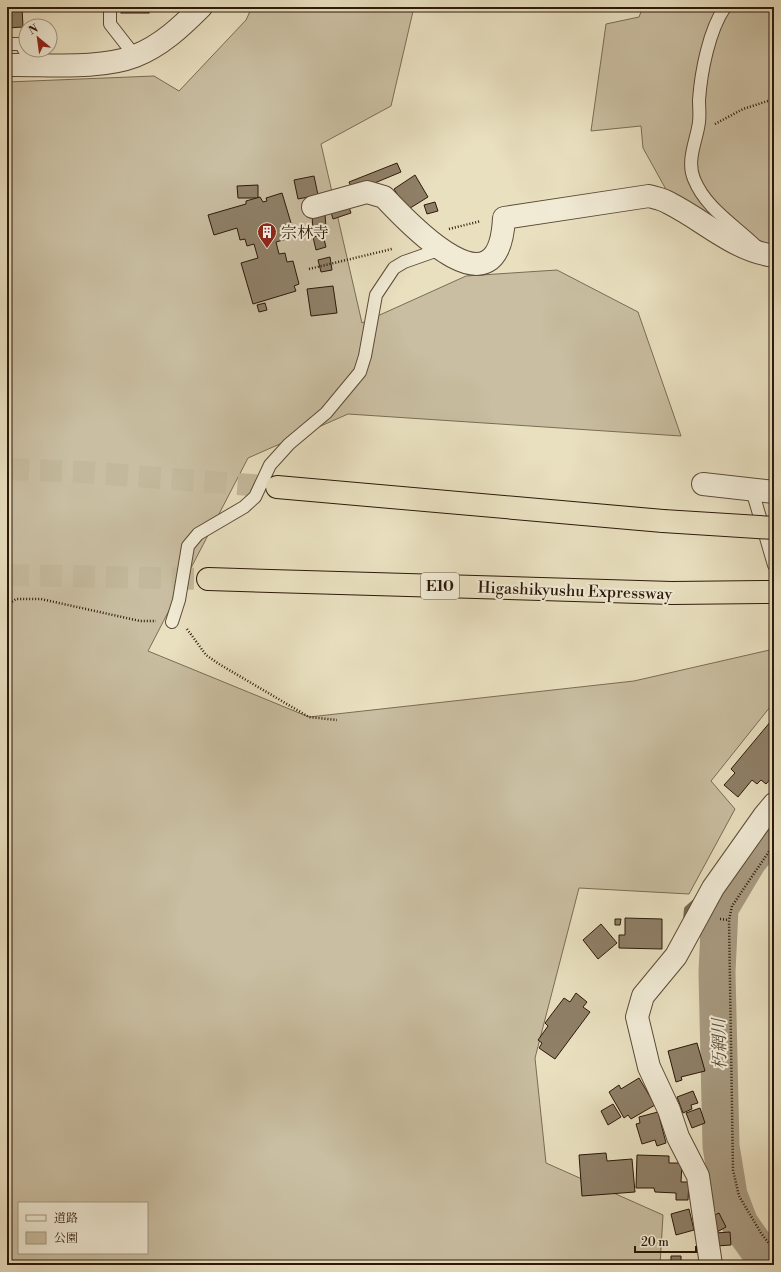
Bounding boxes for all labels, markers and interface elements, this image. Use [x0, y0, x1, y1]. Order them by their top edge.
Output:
north arrow [18, 18, 58, 58]
text: N [26, 22, 41, 38]
building icon: 宗林寺 [256, 221, 278, 249]
place label: 宗林寺 [281, 223, 329, 243]
road number: E10 [421, 573, 459, 599]
street label: Higashikyushu Expressway [477, 578, 673, 604]
water label: 朽網川 [709, 1016, 731, 1070]
legend [18, 1202, 148, 1254]
text: 道路 [54, 1211, 78, 1226]
scale bar [635, 1228, 696, 1254]
text: 公園 [54, 1231, 78, 1246]
text: 20 m [641, 1235, 669, 1250]

